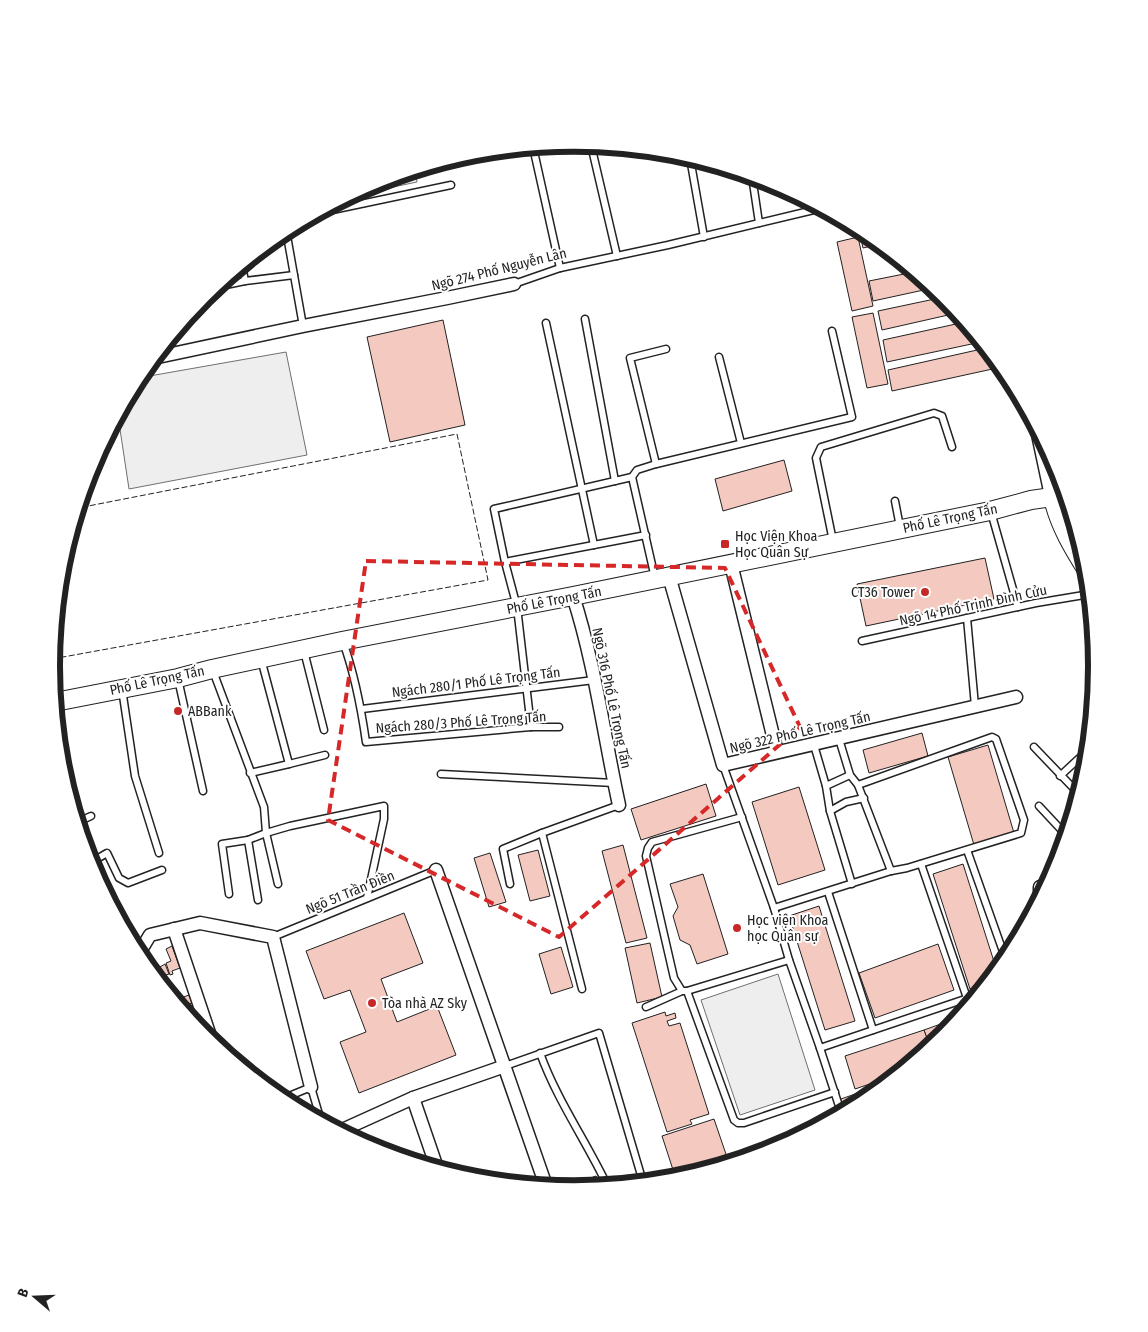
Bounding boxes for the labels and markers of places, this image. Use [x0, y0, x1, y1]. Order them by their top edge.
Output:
place label: Học Viện Khoa Học Quân Sự [735, 528, 817, 561]
marker: Học Viện Khoa Học Quân Sự [719, 538, 731, 550]
place label: CT36 Tower [851, 584, 915, 601]
marker: CT36 Tower [919, 586, 931, 598]
place label: ABBank [188, 703, 232, 720]
marker: ABBank [172, 705, 184, 717]
place label: Học viện Khoa học Quân sự [747, 912, 828, 945]
marker: Học viện Khoa học Quân sự [731, 922, 743, 934]
place label: Tòa nhà AZ Sky [382, 995, 468, 1012]
marker: Tòa nhà AZ Sky [366, 997, 378, 1009]

